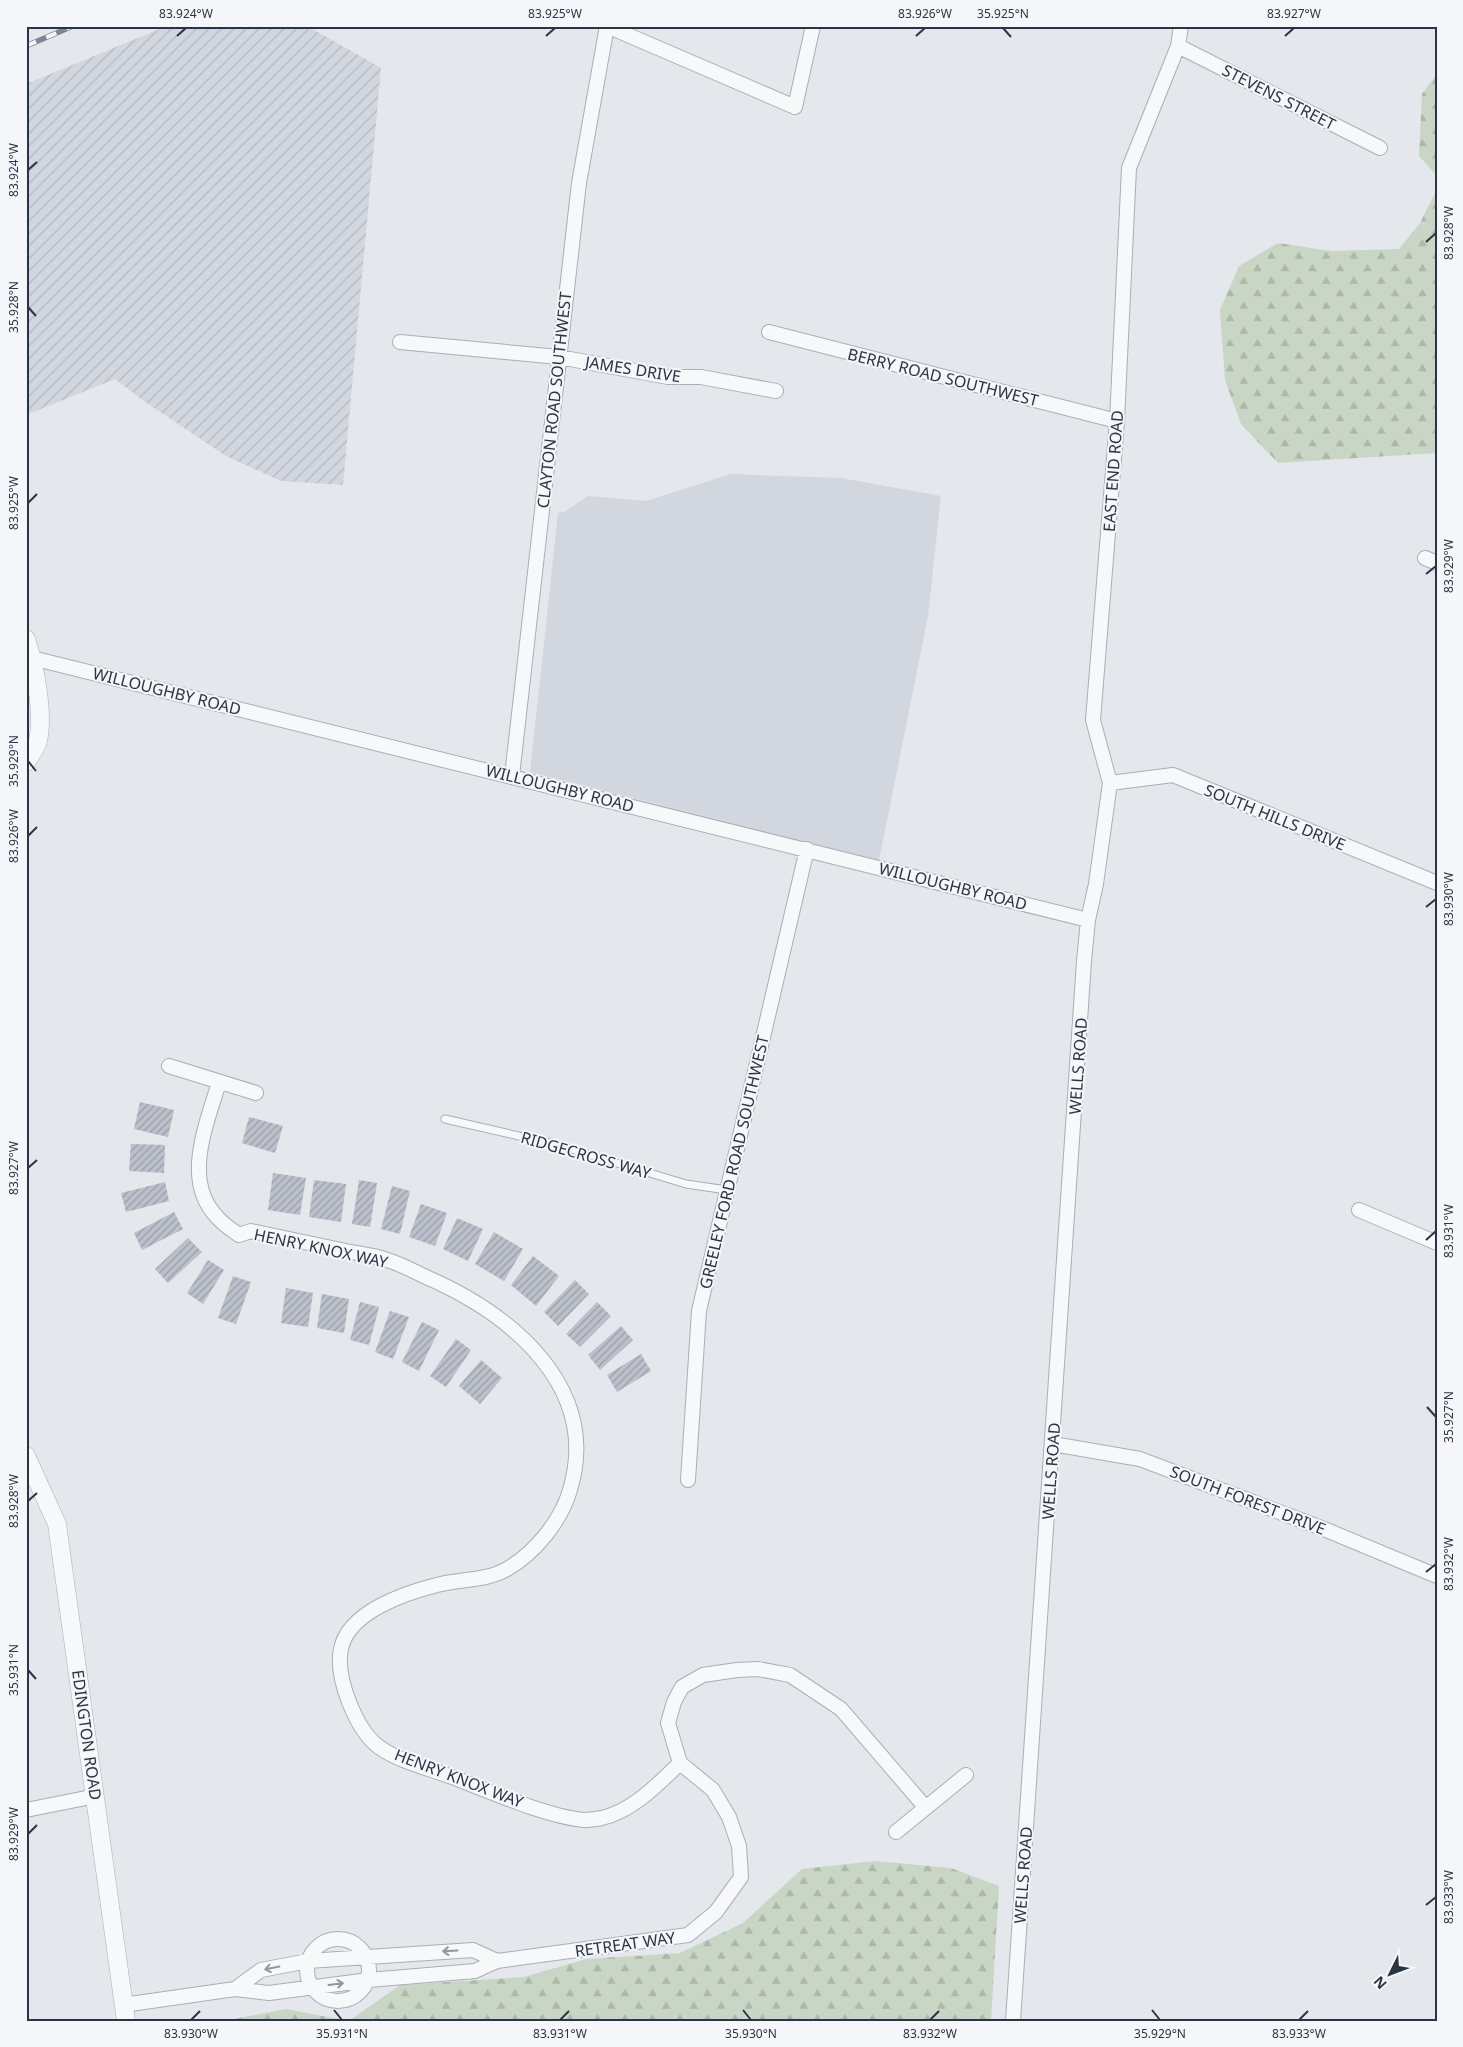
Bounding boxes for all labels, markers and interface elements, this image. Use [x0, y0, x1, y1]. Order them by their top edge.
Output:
text: 83.924°W [159, 5, 213, 22]
text: 83.925°W [528, 5, 582, 22]
text: 83.926°W [898, 5, 952, 22]
text: 35.925°N [977, 5, 1029, 22]
text: 83.927°W [1267, 5, 1321, 22]
street label: STEVENS STREET [1219, 59, 1340, 135]
text: 83.924°W [5, 143, 22, 197]
text: 83.928°W [1440, 206, 1457, 260]
text: 35.928°N [5, 281, 22, 333]
street label: CLAYTON ROAD SOUTHWEST [532, 291, 576, 509]
street label: BERRY ROAD SOUTHWEST [845, 343, 1041, 411]
street label: JAMES DRIVE [582, 350, 682, 387]
street label: EAST END ROAD [1098, 409, 1128, 533]
text: 83.925°W [5, 476, 22, 530]
text: 83.929°W [1440, 539, 1457, 593]
street label: WILLOUGHBY ROAD [91, 662, 243, 720]
text: 35.929°N [5, 735, 22, 787]
street label: WILLOUGHBY ROAD [484, 759, 636, 817]
street label: SOUTH HILLS DRIVE [1201, 779, 1349, 855]
text: 83.926°W [5, 809, 22, 863]
street label: WILLOUGHBY ROAD [877, 857, 1029, 915]
text: 83.930°W [1440, 872, 1457, 926]
street label: WELLS ROAD [1064, 1017, 1092, 1115]
street label: GREELEY FORD ROAD SOUTHWEST [694, 1033, 774, 1291]
street label: RIDGECROSS WAY [518, 1126, 655, 1184]
text: 83.927°W [5, 1141, 22, 1195]
text: 83.931°W [1440, 1204, 1457, 1258]
street label: HENRY KNOX WAY [252, 1223, 391, 1273]
text: 35.927°N [1440, 1391, 1457, 1443]
street label: WELLS ROAD [1037, 1422, 1065, 1520]
street label: SOUTH FOREST DRIVE [1167, 1460, 1329, 1540]
text: 83.928°W [5, 1474, 22, 1528]
text: 83.932°W [1440, 1537, 1457, 1591]
text: 35.931°N [5, 1644, 22, 1696]
street label: EDINGTON ROAD [67, 1668, 107, 1802]
street label: HENRY KNOX WAY [391, 1743, 527, 1813]
text: 83.929°W [5, 1807, 22, 1861]
street label: WELLS ROAD [1009, 1826, 1037, 1924]
text: 83.933°W [1440, 1870, 1457, 1924]
street label: RETREAT WAY [573, 1926, 678, 1962]
one-way arrow [443, 1947, 459, 1956]
north arrow [1366, 1950, 1416, 2000]
one-way arrow [264, 1964, 280, 1974]
text: N [1369, 1972, 1391, 1994]
one-way arrow [327, 1979, 343, 1989]
text: 83.930°W [164, 2025, 218, 2042]
text: 35.931°N [316, 2025, 368, 2042]
text: 83.931°W [533, 2025, 587, 2042]
text: 35.930°N [725, 2025, 777, 2042]
text: 83.932°W [903, 2025, 957, 2042]
text: 35.929°N [1134, 2025, 1186, 2042]
text: 83.933°W [1272, 2025, 1326, 2042]

